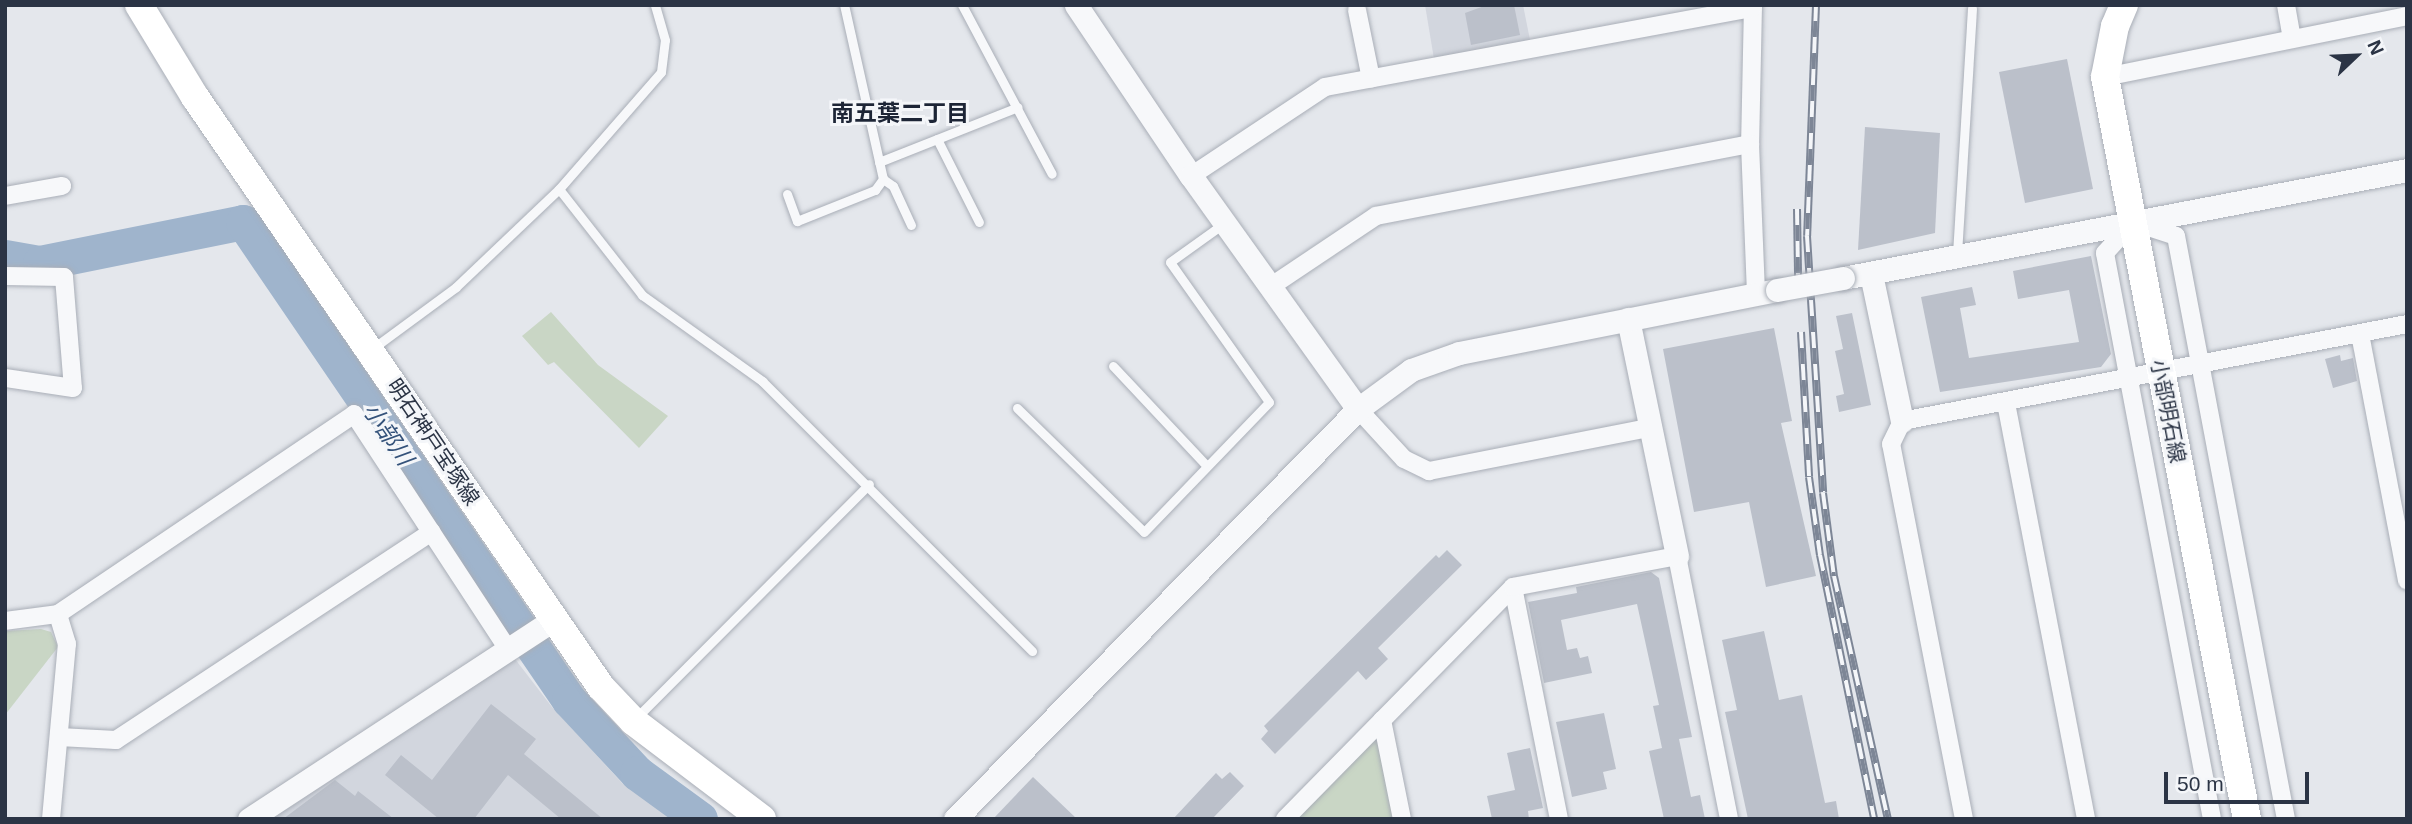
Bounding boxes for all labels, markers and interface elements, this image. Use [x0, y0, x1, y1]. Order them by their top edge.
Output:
north arrow [2321, 21, 2391, 91]
text: N [2363, 37, 2388, 58]
district label: 南五葉二丁目 [831, 99, 969, 127]
street label: 小部明石線 [2146, 357, 2190, 465]
street label: 明石神戸宝塚線 [381, 374, 485, 510]
water label: 小部川 [357, 398, 419, 470]
scale bar [2167, 758, 2312, 802]
text: 50 m [2177, 772, 2224, 795]

